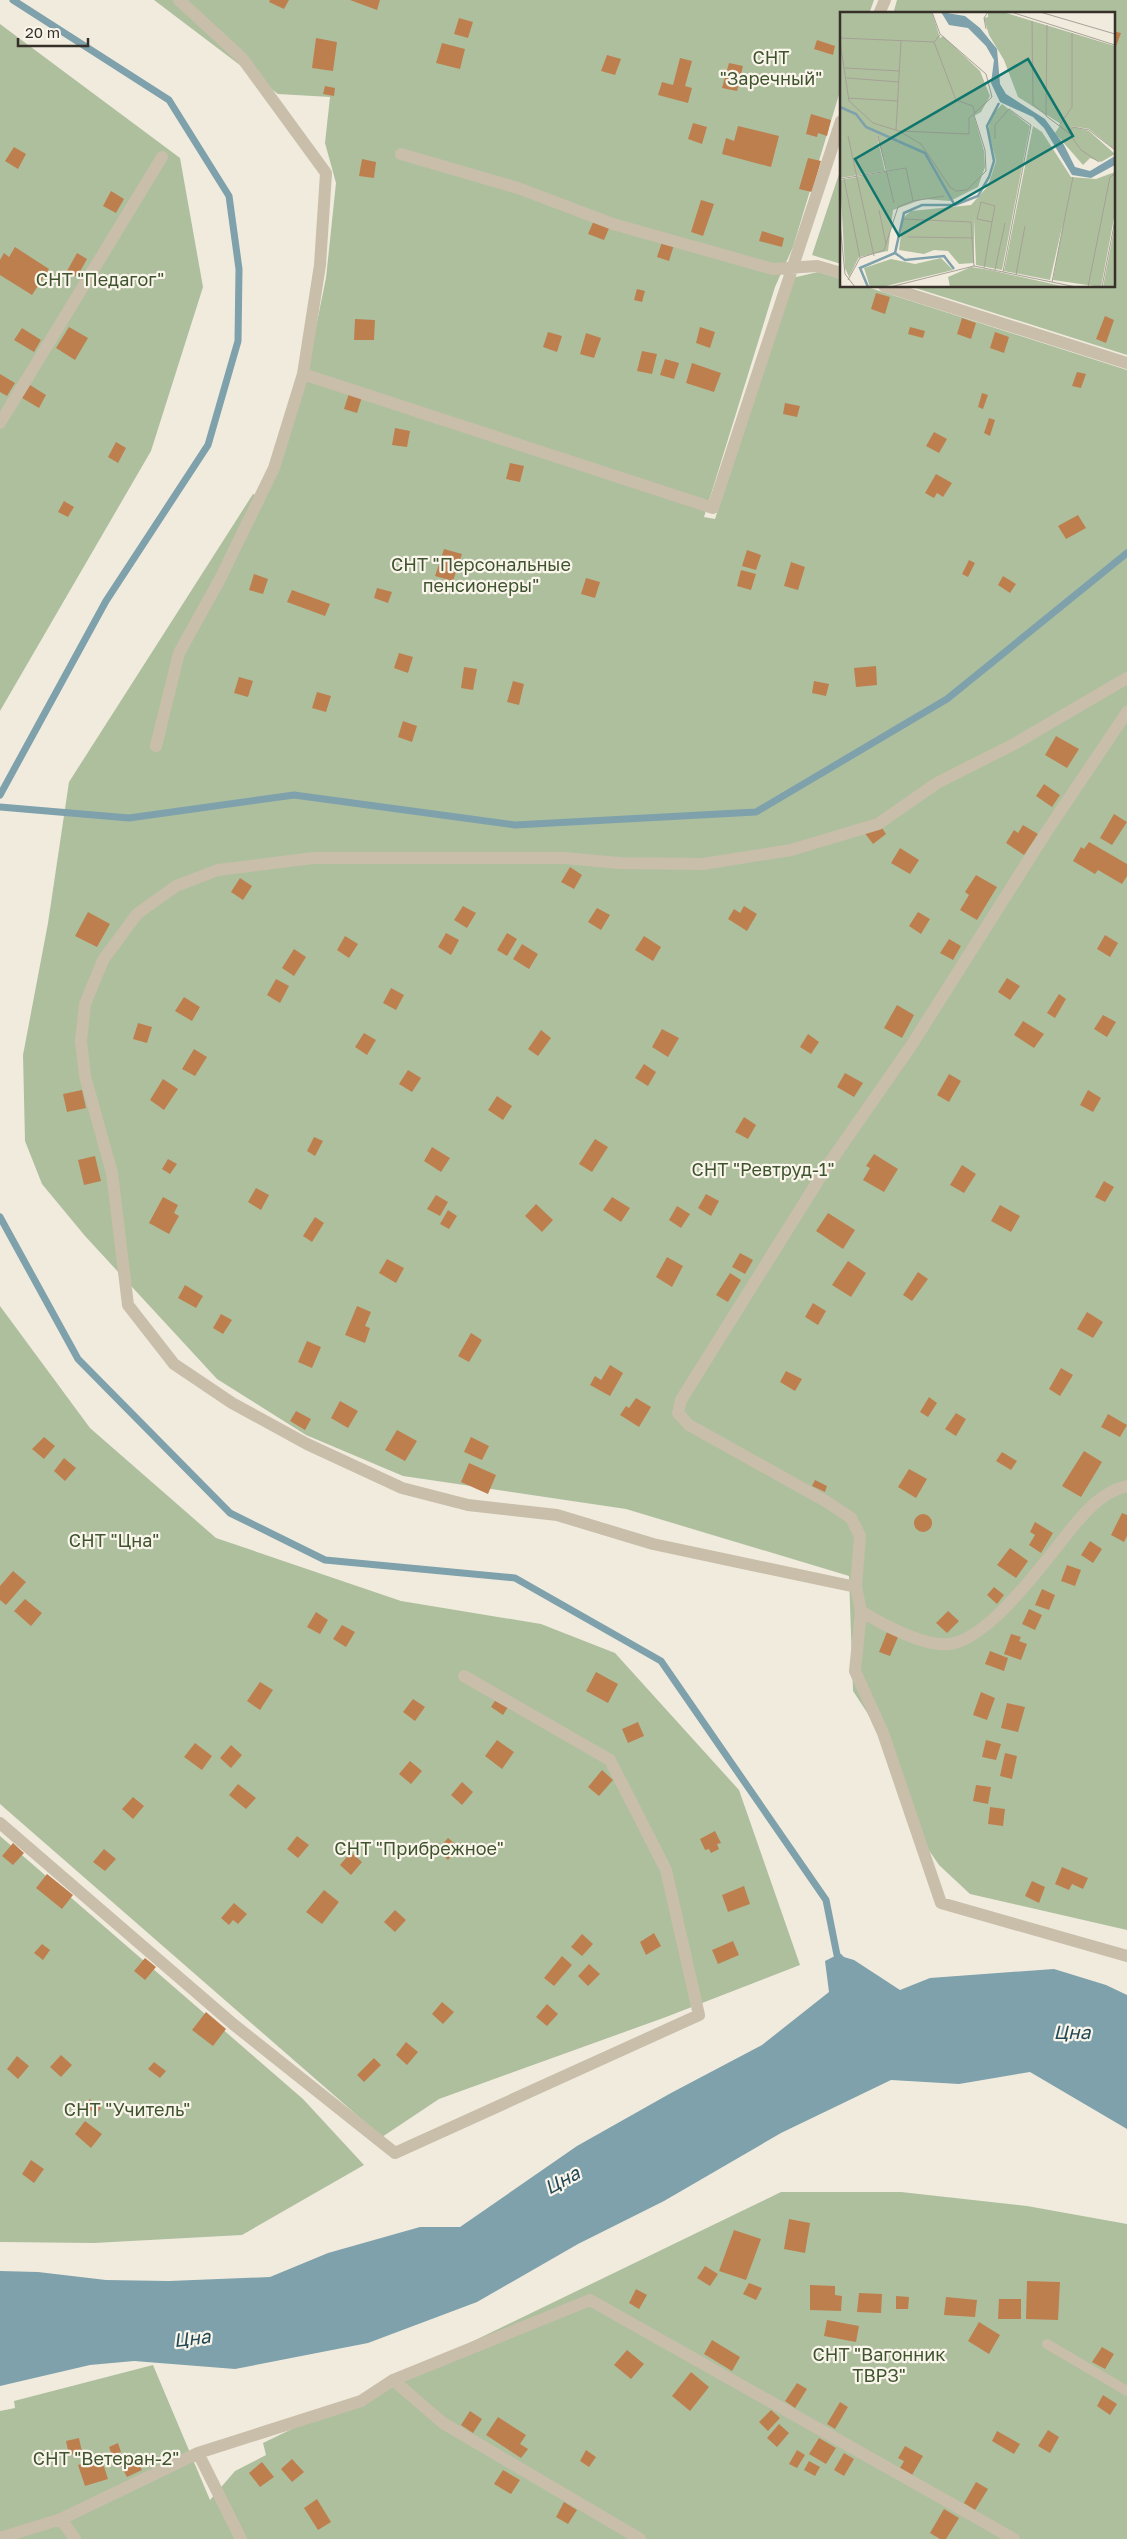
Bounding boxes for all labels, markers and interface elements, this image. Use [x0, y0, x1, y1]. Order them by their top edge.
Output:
inset map [840, 12, 1114, 288]
scale bar [18, 15, 88, 47]
text: 20 m [25, 23, 60, 41]
park label: СНТ "Заречный" [720, 46, 822, 89]
park label: СНТ "Педагог" [36, 268, 164, 290]
park label: СНТ "Персональные пенсионеры" [391, 553, 571, 596]
park label: СНТ "Ревтруд-1" [691, 1158, 835, 1180]
park label: СНТ "Цна" [69, 1529, 159, 1551]
park label: СНТ "Прибрежное" [334, 1837, 504, 1859]
water label: Цна [1054, 2020, 1092, 2043]
park label: СНТ "Учитель" [64, 2098, 190, 2120]
water label: Цна [540, 2160, 585, 2199]
water label: Цна [172, 2324, 213, 2351]
park label: СНТ "Вагонник ТВРЗ" [812, 2343, 946, 2386]
park label: СНТ "Ветеран-2" [33, 2447, 179, 2469]

